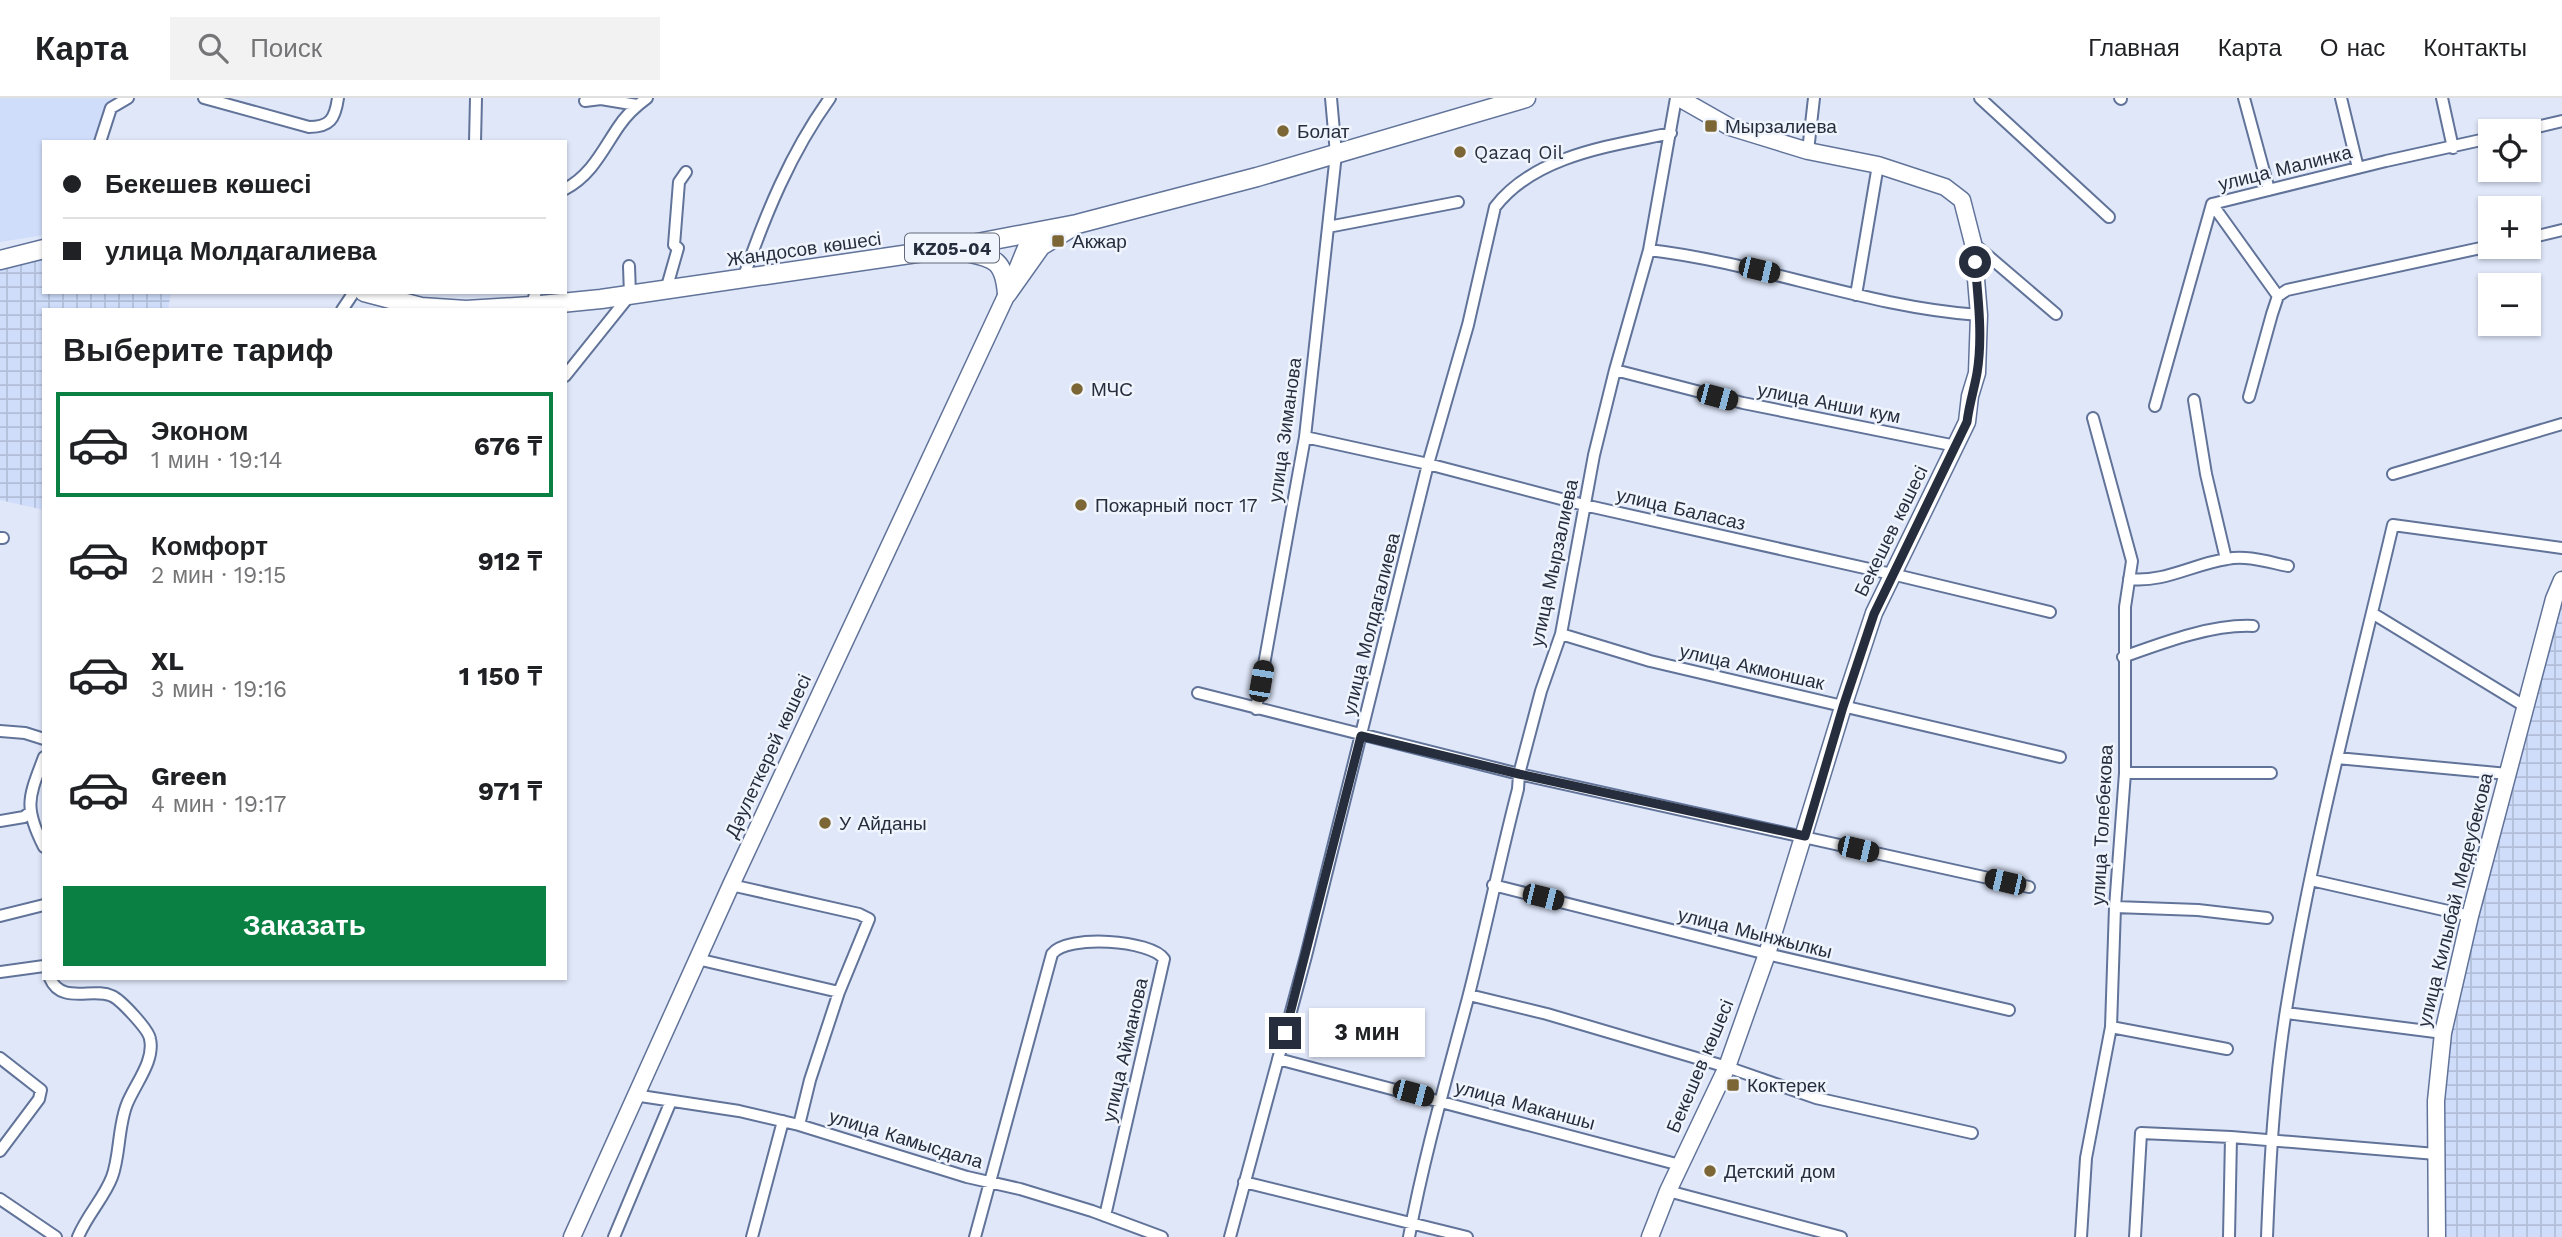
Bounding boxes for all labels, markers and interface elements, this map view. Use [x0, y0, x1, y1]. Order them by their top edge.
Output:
search box [170, 17, 660, 80]
text: Карта [35, 29, 128, 68]
icon: search [194, 29, 232, 67]
text: Поиск [250, 33, 322, 63]
text: Главная [2088, 34, 2180, 62]
text: Карта [2218, 34, 2282, 62]
text: О нас [2320, 34, 2385, 62]
text: Контакты [2423, 34, 2527, 62]
place label: Мырзалиева [1725, 115, 1837, 138]
marker: Мырзалиева [1703, 118, 1719, 134]
map controls [2478, 119, 2541, 336]
button: locate [2478, 119, 2541, 182]
place label: Болат [1297, 120, 1350, 143]
marker: Болат [1275, 123, 1291, 139]
street label: улица Малинка [2216, 140, 2355, 196]
place label: Qazaq Oil [1474, 141, 1563, 164]
marker: Qazaq Oil [1452, 144, 1468, 160]
text: Бекешев көшесі [105, 169, 312, 199]
button: + [2478, 196, 2541, 259]
street label: Жандосов көшесі [725, 227, 883, 271]
place label: Акжар [1072, 230, 1127, 253]
road number: KZ05-04 [905, 233, 999, 262]
marker: Акжар [1050, 233, 1066, 249]
text: улица Молдагалиева [105, 236, 377, 266]
route start [1959, 246, 1991, 278]
car [1737, 255, 1782, 285]
button: − [2478, 273, 2541, 336]
text: Выберите тариф [63, 331, 334, 369]
street label: улица Зиманова [1263, 356, 1307, 504]
place label: МЧС [1091, 378, 1133, 401]
street label: улица Анши кум [1756, 378, 1902, 428]
marker: МЧС [1069, 381, 1085, 397]
car [1694, 381, 1741, 413]
icon: car [67, 413, 130, 476]
text: Эконом [151, 416, 249, 446]
text: 676 ₸ [474, 431, 542, 461]
text: 1 мин · 19:14 [151, 447, 283, 474]
street label: Бекешев көшесі [1849, 462, 1933, 600]
street label: улица Мырзалиева [1525, 477, 1583, 649]
street label: улица Баласаз [1614, 483, 1748, 535]
place label: Пожарный пост 17 [1095, 494, 1257, 517]
marker: Пожарный пост 17 [1073, 497, 1089, 513]
icon: car [67, 528, 130, 591]
street label: улица Молдагалиева [1337, 530, 1405, 718]
text: Комфорт [151, 531, 268, 561]
text: 912 ₸ [478, 546, 542, 576]
text: 2 мин · 19:15 [151, 562, 286, 589]
street label: улица Акмоншак [1677, 639, 1827, 695]
icon: car [67, 643, 130, 706]
text: XL [151, 646, 184, 676]
car [1248, 658, 1275, 704]
text: 1 150 ₸ [459, 661, 542, 691]
street label: Дәулеткерей көшесі [720, 670, 816, 842]
text: 3 мин · 19:16 [151, 676, 287, 703]
street label: улица Толебекова [2086, 743, 2118, 906]
icon: car [67, 758, 130, 821]
text: Green [151, 761, 227, 791]
street label: улица Килыбай Медеубекова [2412, 770, 2498, 1030]
text: 971 ₸ [478, 776, 542, 806]
text: 4 мин · 19:17 [151, 791, 287, 818]
place label: У Айданы [839, 812, 927, 835]
marker: У Айданы [817, 815, 833, 831]
car [1836, 834, 1881, 864]
car [1983, 867, 2028, 897]
car [1521, 882, 1566, 912]
button: Заказать [63, 886, 546, 966]
street label: улица Мынжылкы [1676, 903, 1834, 963]
street label: улица Айманова [1097, 975, 1153, 1124]
street label: Бекешев көшесі [1661, 996, 1739, 1136]
callout: 3 мин [1310, 1009, 1425, 1058]
route end [1269, 1017, 1301, 1049]
text: 3 мин [1334, 1019, 1400, 1046]
place label: Коктерек [1747, 1074, 1826, 1097]
street label: улица Маканшы [1452, 1075, 1598, 1135]
car [1390, 1077, 1437, 1109]
marker: Коктерек [1725, 1077, 1741, 1093]
street label: улица Камысдала [826, 1105, 986, 1173]
place label: Детский дом [1724, 1160, 1836, 1183]
marker: Детский дом [1702, 1163, 1718, 1179]

